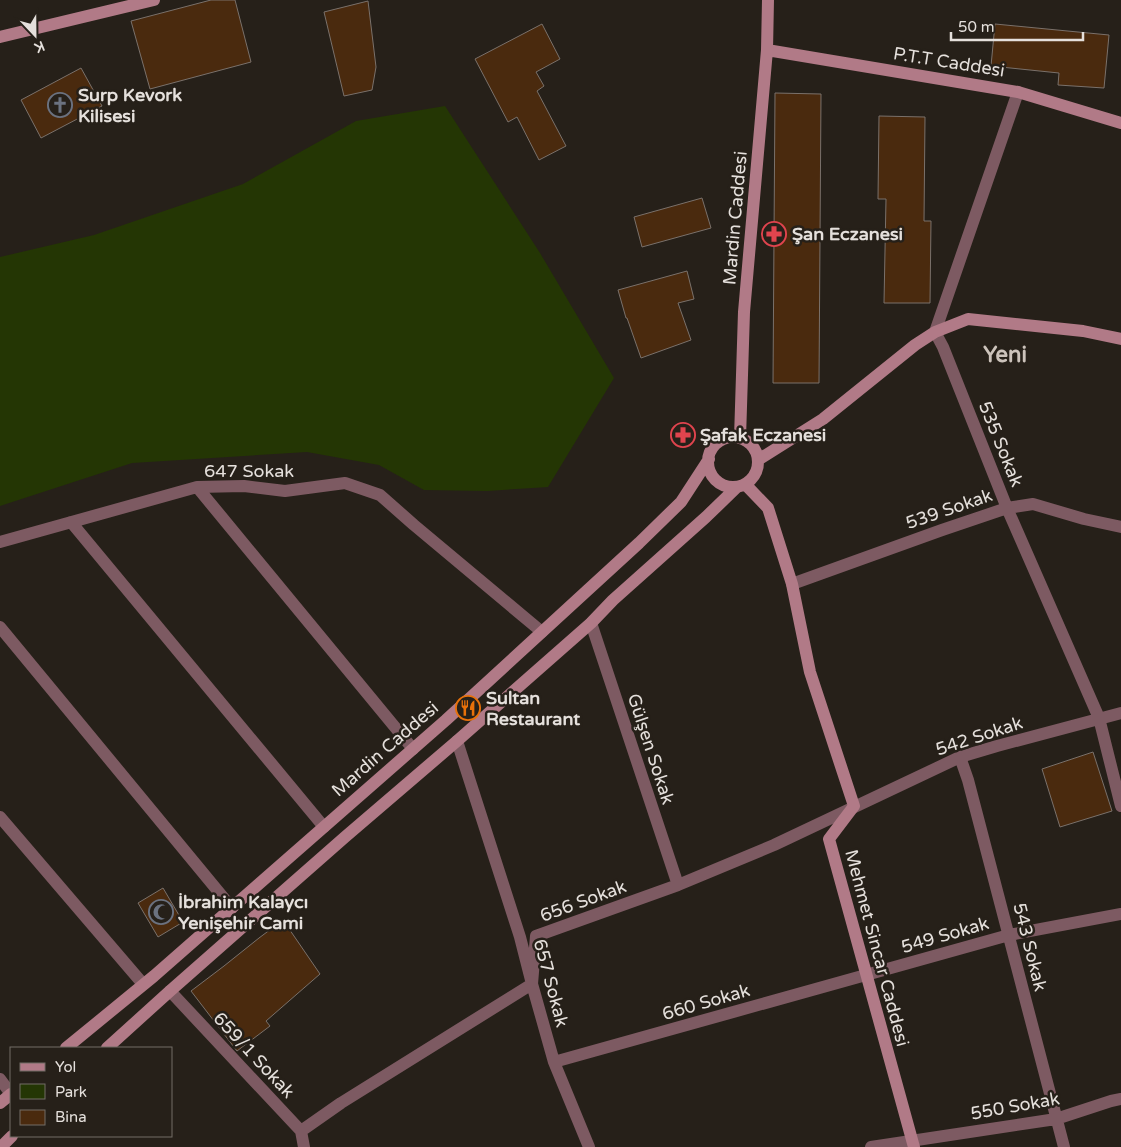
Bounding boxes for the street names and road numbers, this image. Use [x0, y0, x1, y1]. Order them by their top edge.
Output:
street label: P.T.T Caddesi [892, 42, 1006, 82]
street label: Mardin Caddesi [718, 150, 752, 286]
street label: 535 Sokak [974, 398, 1028, 490]
street label: 647 Sokak [204, 460, 294, 482]
street label: 539 Sokak [903, 484, 995, 534]
street label: Gülşen Sokak [623, 691, 679, 807]
street label: Mardin Caddesi [327, 697, 443, 801]
street label: 542 Sokak [933, 712, 1025, 760]
street label: Mehmet Sincar Caddesi [840, 847, 914, 1049]
street label: 656 Sokak [537, 875, 629, 927]
street label: 543 Sokak [1008, 901, 1052, 994]
street label: 549 Sokak [899, 912, 992, 958]
street label: 657 Sokak [529, 937, 573, 1030]
street label: 660 Sokak [660, 979, 753, 1025]
street label: 659/1 Sokak [209, 1007, 299, 1103]
street label: 550 Sokak [969, 1087, 1061, 1125]

